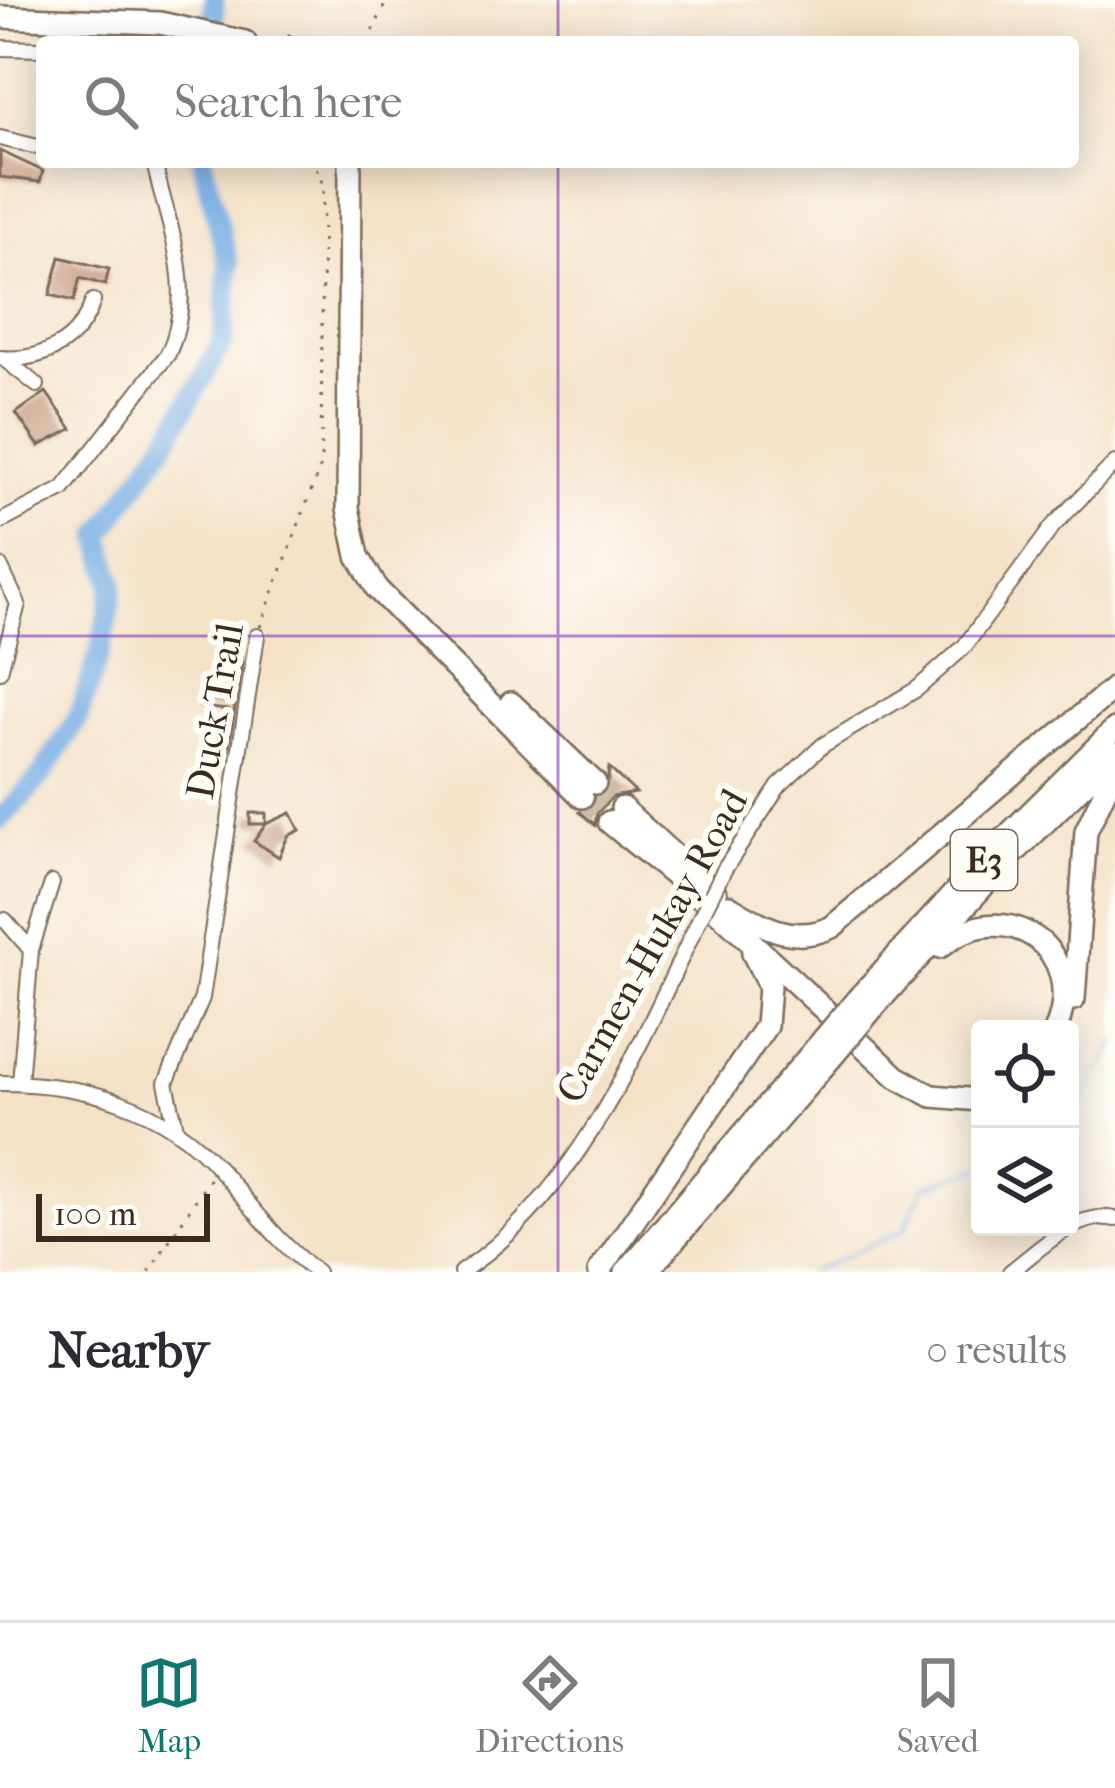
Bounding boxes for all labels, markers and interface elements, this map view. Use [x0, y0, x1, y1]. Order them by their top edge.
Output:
search box [36, 36, 1079, 168]
icon: search [78, 69, 144, 135]
text: Search here [174, 76, 402, 129]
street label: Duck Trail [177, 619, 253, 803]
street label: Carmen-Hukay Road [547, 781, 758, 1111]
road number: E3 [951, 830, 1017, 890]
map controls [971, 1020, 1079, 1236]
button: locate [971, 1020, 1079, 1128]
button: layers [971, 1128, 1079, 1236]
scale bar [36, 1188, 210, 1241]
text: 100 m [54, 1195, 137, 1234]
text: Nearby [48, 1320, 209, 1380]
text: 0 results [926, 1327, 1067, 1373]
tab: Map [136, 1650, 202, 1761]
tab: Directions [475, 1650, 624, 1761]
tab: Saved [897, 1650, 979, 1761]

